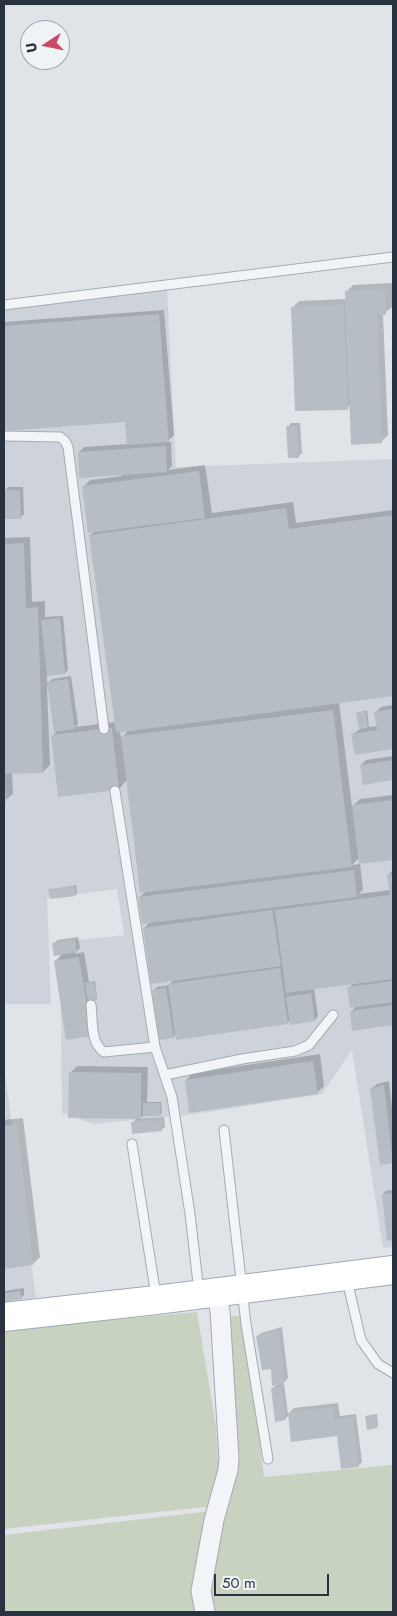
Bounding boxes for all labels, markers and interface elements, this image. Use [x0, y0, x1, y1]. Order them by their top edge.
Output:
north arrow [20, 20, 70, 70]
text: U [21, 41, 42, 54]
scale bar [217, 1564, 332, 1596]
text: 50 m [222, 1572, 256, 1594]

